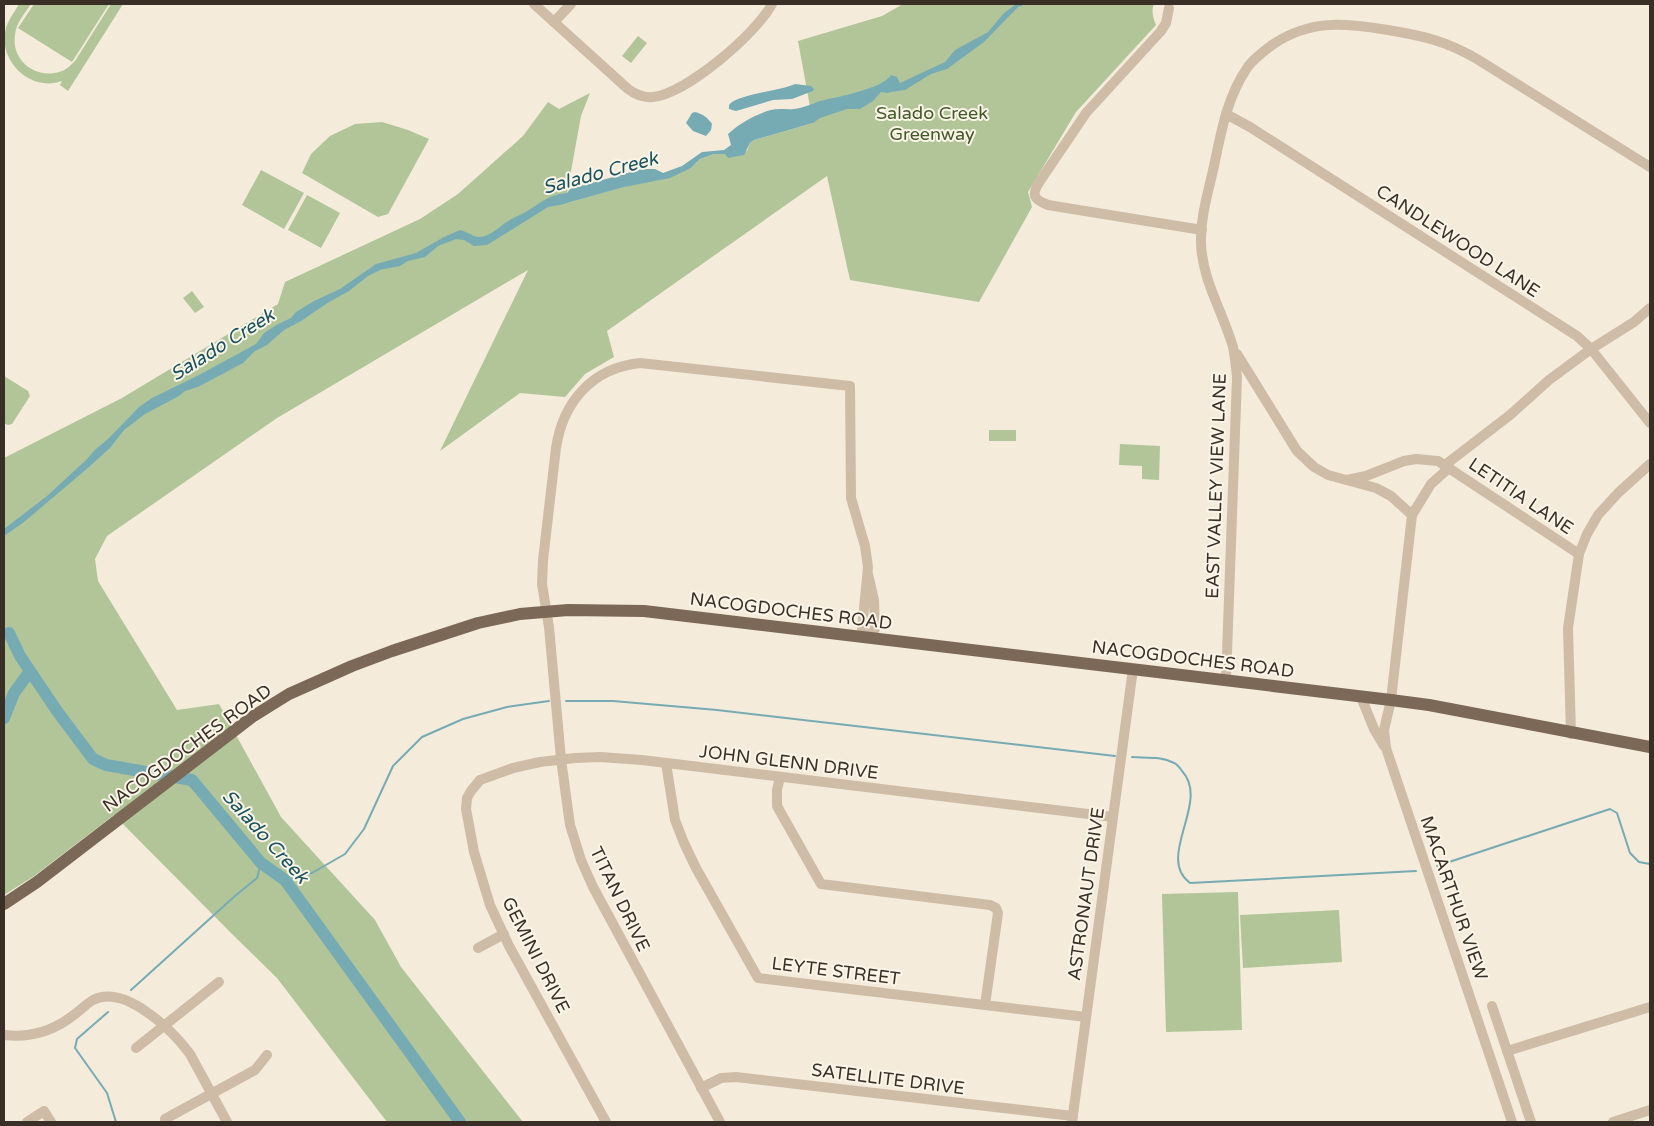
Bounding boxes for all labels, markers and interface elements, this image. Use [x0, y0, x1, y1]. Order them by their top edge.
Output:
park label: Salado Creek Greenway [876, 102, 988, 145]
water label: Salado Creek [540, 147, 662, 199]
street label: CANDLEWOOD LANE [1372, 180, 1544, 302]
water label: Salado Creek [167, 303, 280, 385]
street label: EAST VALLEY VIEW LANE [1201, 373, 1231, 599]
street label: LETITIA LANE [1464, 453, 1578, 539]
street label: NACOGDOCHES ROAD [689, 588, 893, 634]
street label: NACOGDOCHES ROAD [1091, 636, 1295, 682]
street label: NACOGDOCHES ROAD [98, 679, 276, 817]
street label: JOHN GLENN DRIVE [698, 740, 880, 784]
water label: Salado Creek [218, 785, 314, 889]
street label: ASTRONAUT DRIVE [1063, 806, 1109, 982]
street label: MACARTHUR VIEW [1416, 813, 1492, 983]
street label: TITAN DRIVE [585, 843, 655, 955]
street label: GEMINI DRIVE [497, 893, 575, 1017]
street label: LEYTE STREET [770, 952, 902, 990]
street label: SATELLITE DRIVE [810, 1059, 966, 1099]

